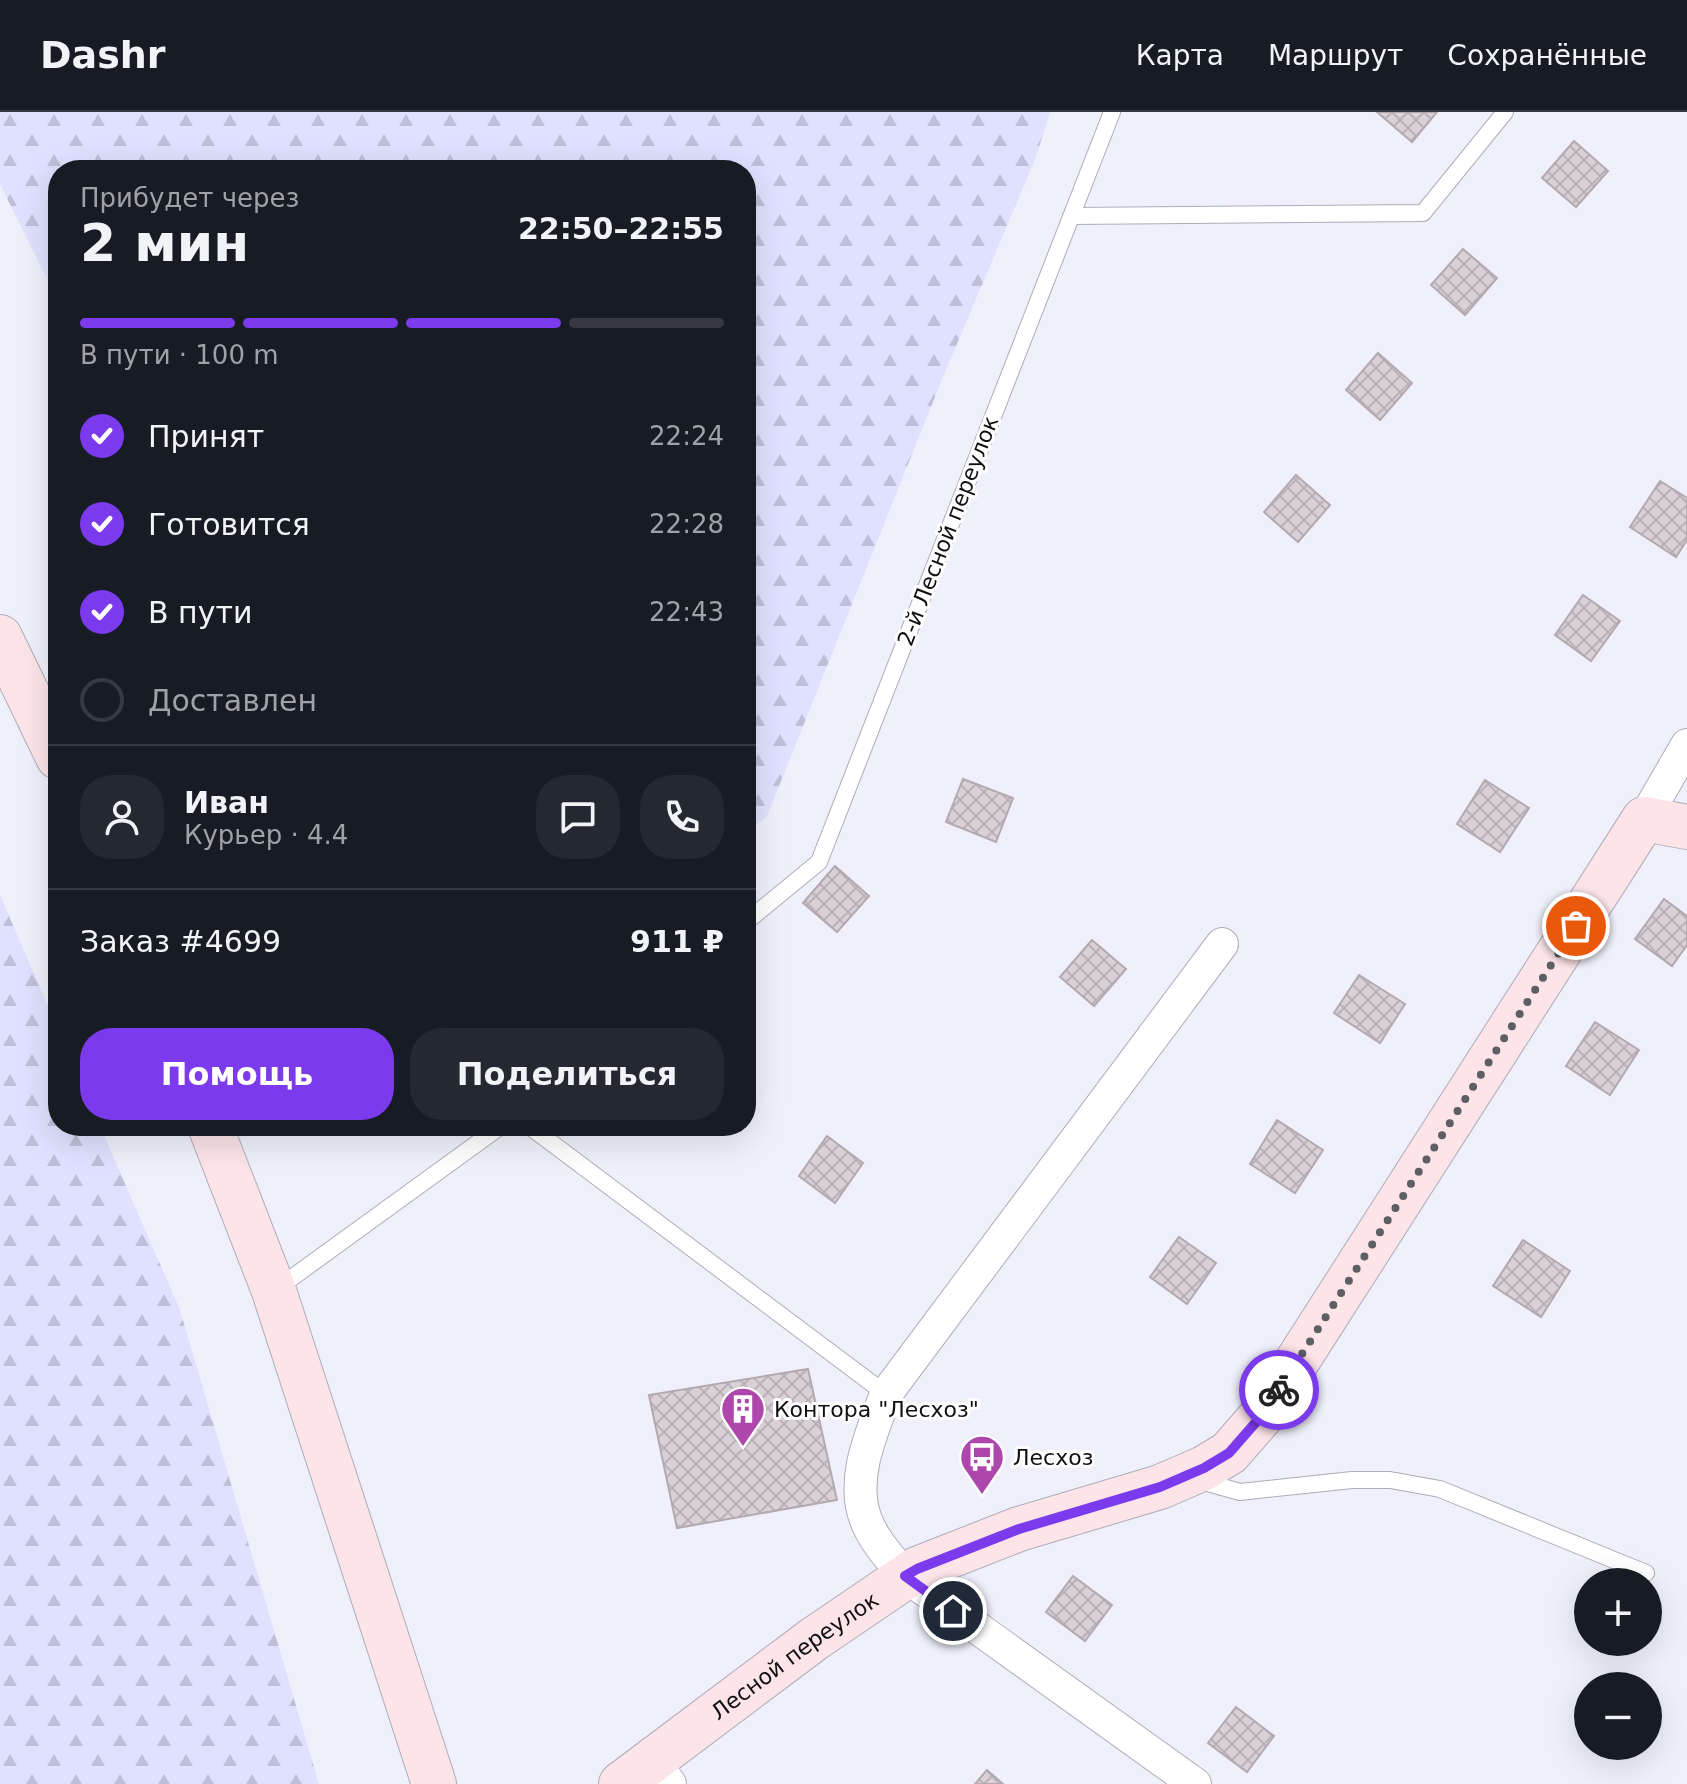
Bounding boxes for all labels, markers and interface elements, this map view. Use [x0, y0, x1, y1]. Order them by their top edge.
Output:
text: Dashr [40, 33, 166, 77]
text: Карта [1136, 39, 1224, 72]
text: Маршрут [1268, 39, 1403, 72]
text: Сохранённые [1447, 39, 1647, 72]
text: Прибудет через [80, 183, 299, 213]
text: 22:50–22:55 [518, 211, 724, 246]
text: 2 мин [80, 213, 249, 273]
text: В пути · 100 m [80, 340, 279, 370]
street label: 2-й Лесной переулок [893, 413, 1003, 649]
icon: check [80, 414, 124, 458]
text: Принят [148, 419, 264, 454]
text: 22:24 [649, 421, 724, 451]
icon: check [80, 502, 124, 546]
text: Готовится [148, 507, 310, 542]
text: 22:28 [649, 509, 724, 539]
icon: check [80, 590, 124, 634]
text: В пути [148, 595, 252, 630]
text: 22:43 [649, 597, 724, 627]
text: Доставлен [148, 683, 317, 718]
button: person [80, 775, 164, 859]
button: chat [536, 775, 620, 859]
button: phone [640, 775, 724, 859]
text: Иван [184, 785, 269, 820]
text: Курьер · 4.4 [184, 820, 348, 850]
pin [1542, 892, 1610, 960]
icon: bag [1554, 904, 1598, 948]
text: Заказ #4699 [80, 924, 281, 959]
text: 911 ₽ [630, 924, 724, 959]
button: Помощь [80, 1028, 394, 1120]
button: Поделиться [410, 1028, 724, 1120]
courier [1239, 1350, 1319, 1430]
icon: bike [1257, 1368, 1301, 1412]
building icon: Контора "Лесхоз" [719, 1385, 767, 1448]
place label: Контора "Лесхоз" [774, 1397, 979, 1422]
bus stop icon: Лесхоз [958, 1433, 1006, 1496]
place label: Лесхоз [1013, 1445, 1093, 1470]
map controls [1574, 1568, 1662, 1760]
button: + [1574, 1568, 1662, 1656]
pin [919, 1577, 987, 1645]
street label: Лесной переулок [706, 1587, 883, 1725]
icon: home [931, 1589, 975, 1633]
button: − [1574, 1672, 1662, 1760]

